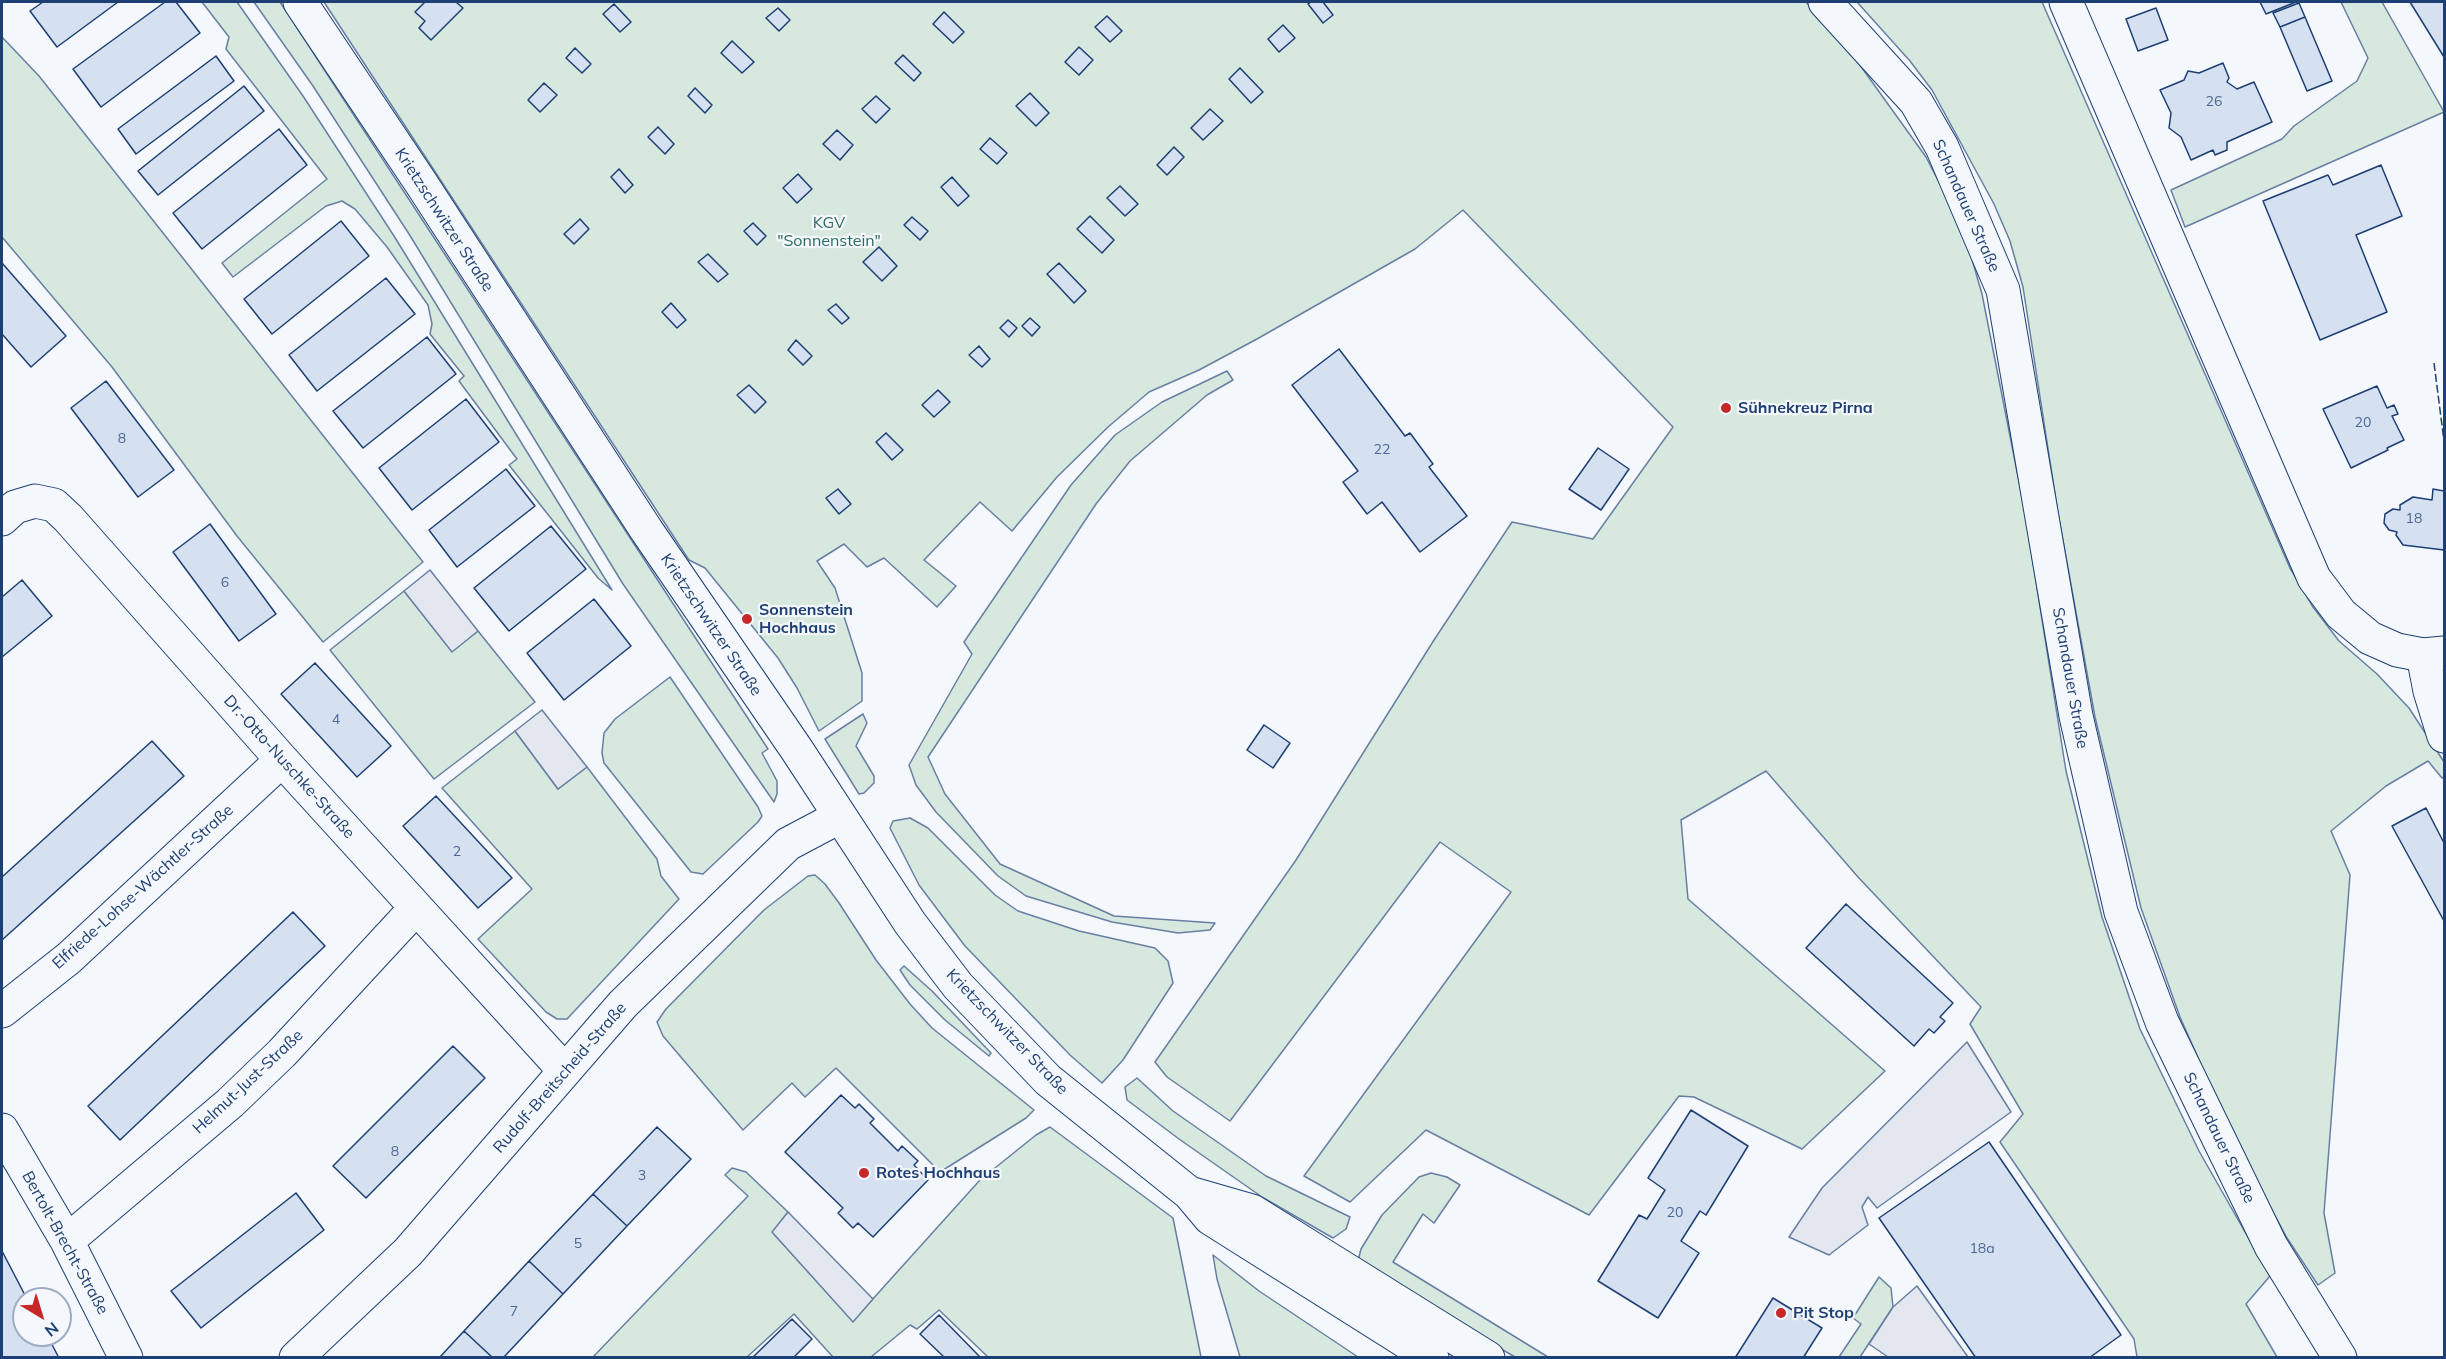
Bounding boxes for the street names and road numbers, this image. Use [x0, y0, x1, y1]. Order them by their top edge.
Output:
street label: Schandauer Straße [1928, 137, 2004, 275]
street label: Krietzschwitzer Straße [390, 145, 498, 295]
street label: Krietzschwitzer Straße [656, 550, 766, 700]
street label: Schandauer Straße [2048, 606, 2092, 750]
street label: Dr.-Otto-Nuschke-Straße [220, 691, 358, 843]
street label: Elfriede-Lohse-Wächtler-Straße [49, 801, 237, 973]
street label: Krietzschwitzer Straße [942, 965, 1072, 1099]
street label: Rudolf-Breitscheid-Straße [489, 999, 631, 1157]
street label: Helmut-Just-Straße [189, 1026, 307, 1138]
street label: Schandauer Straße [2179, 1069, 2259, 1207]
street label: Bertolt-Brecht-Straße [18, 1168, 112, 1318]

